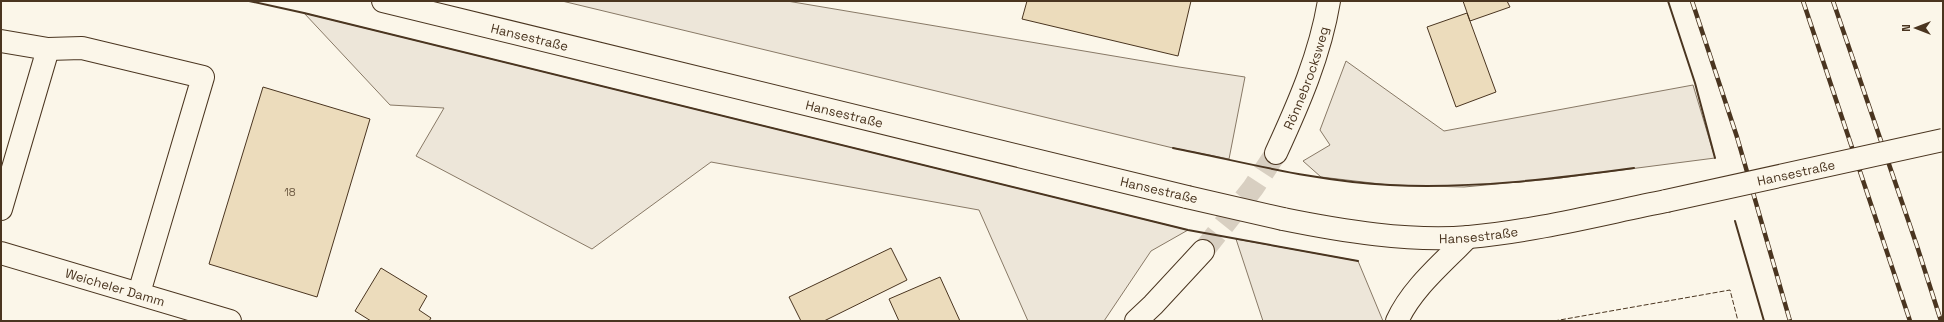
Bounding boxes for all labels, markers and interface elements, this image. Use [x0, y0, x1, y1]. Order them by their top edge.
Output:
north arrow [1896, 8, 1936, 48]
street label: Hansestraße [489, 19, 570, 54]
text: N [1899, 24, 1913, 32]
street label: Rönnebrocksweg [1279, 25, 1332, 132]
street label: Hansestraße [804, 96, 885, 131]
street label: Hansestraße [1755, 156, 1836, 189]
street label: Hansestraße [1118, 173, 1200, 207]
house number: 18 [284, 185, 296, 199]
street label: Hansestraße [1439, 222, 1519, 247]
street label: Weicheler Damm [63, 264, 167, 310]

